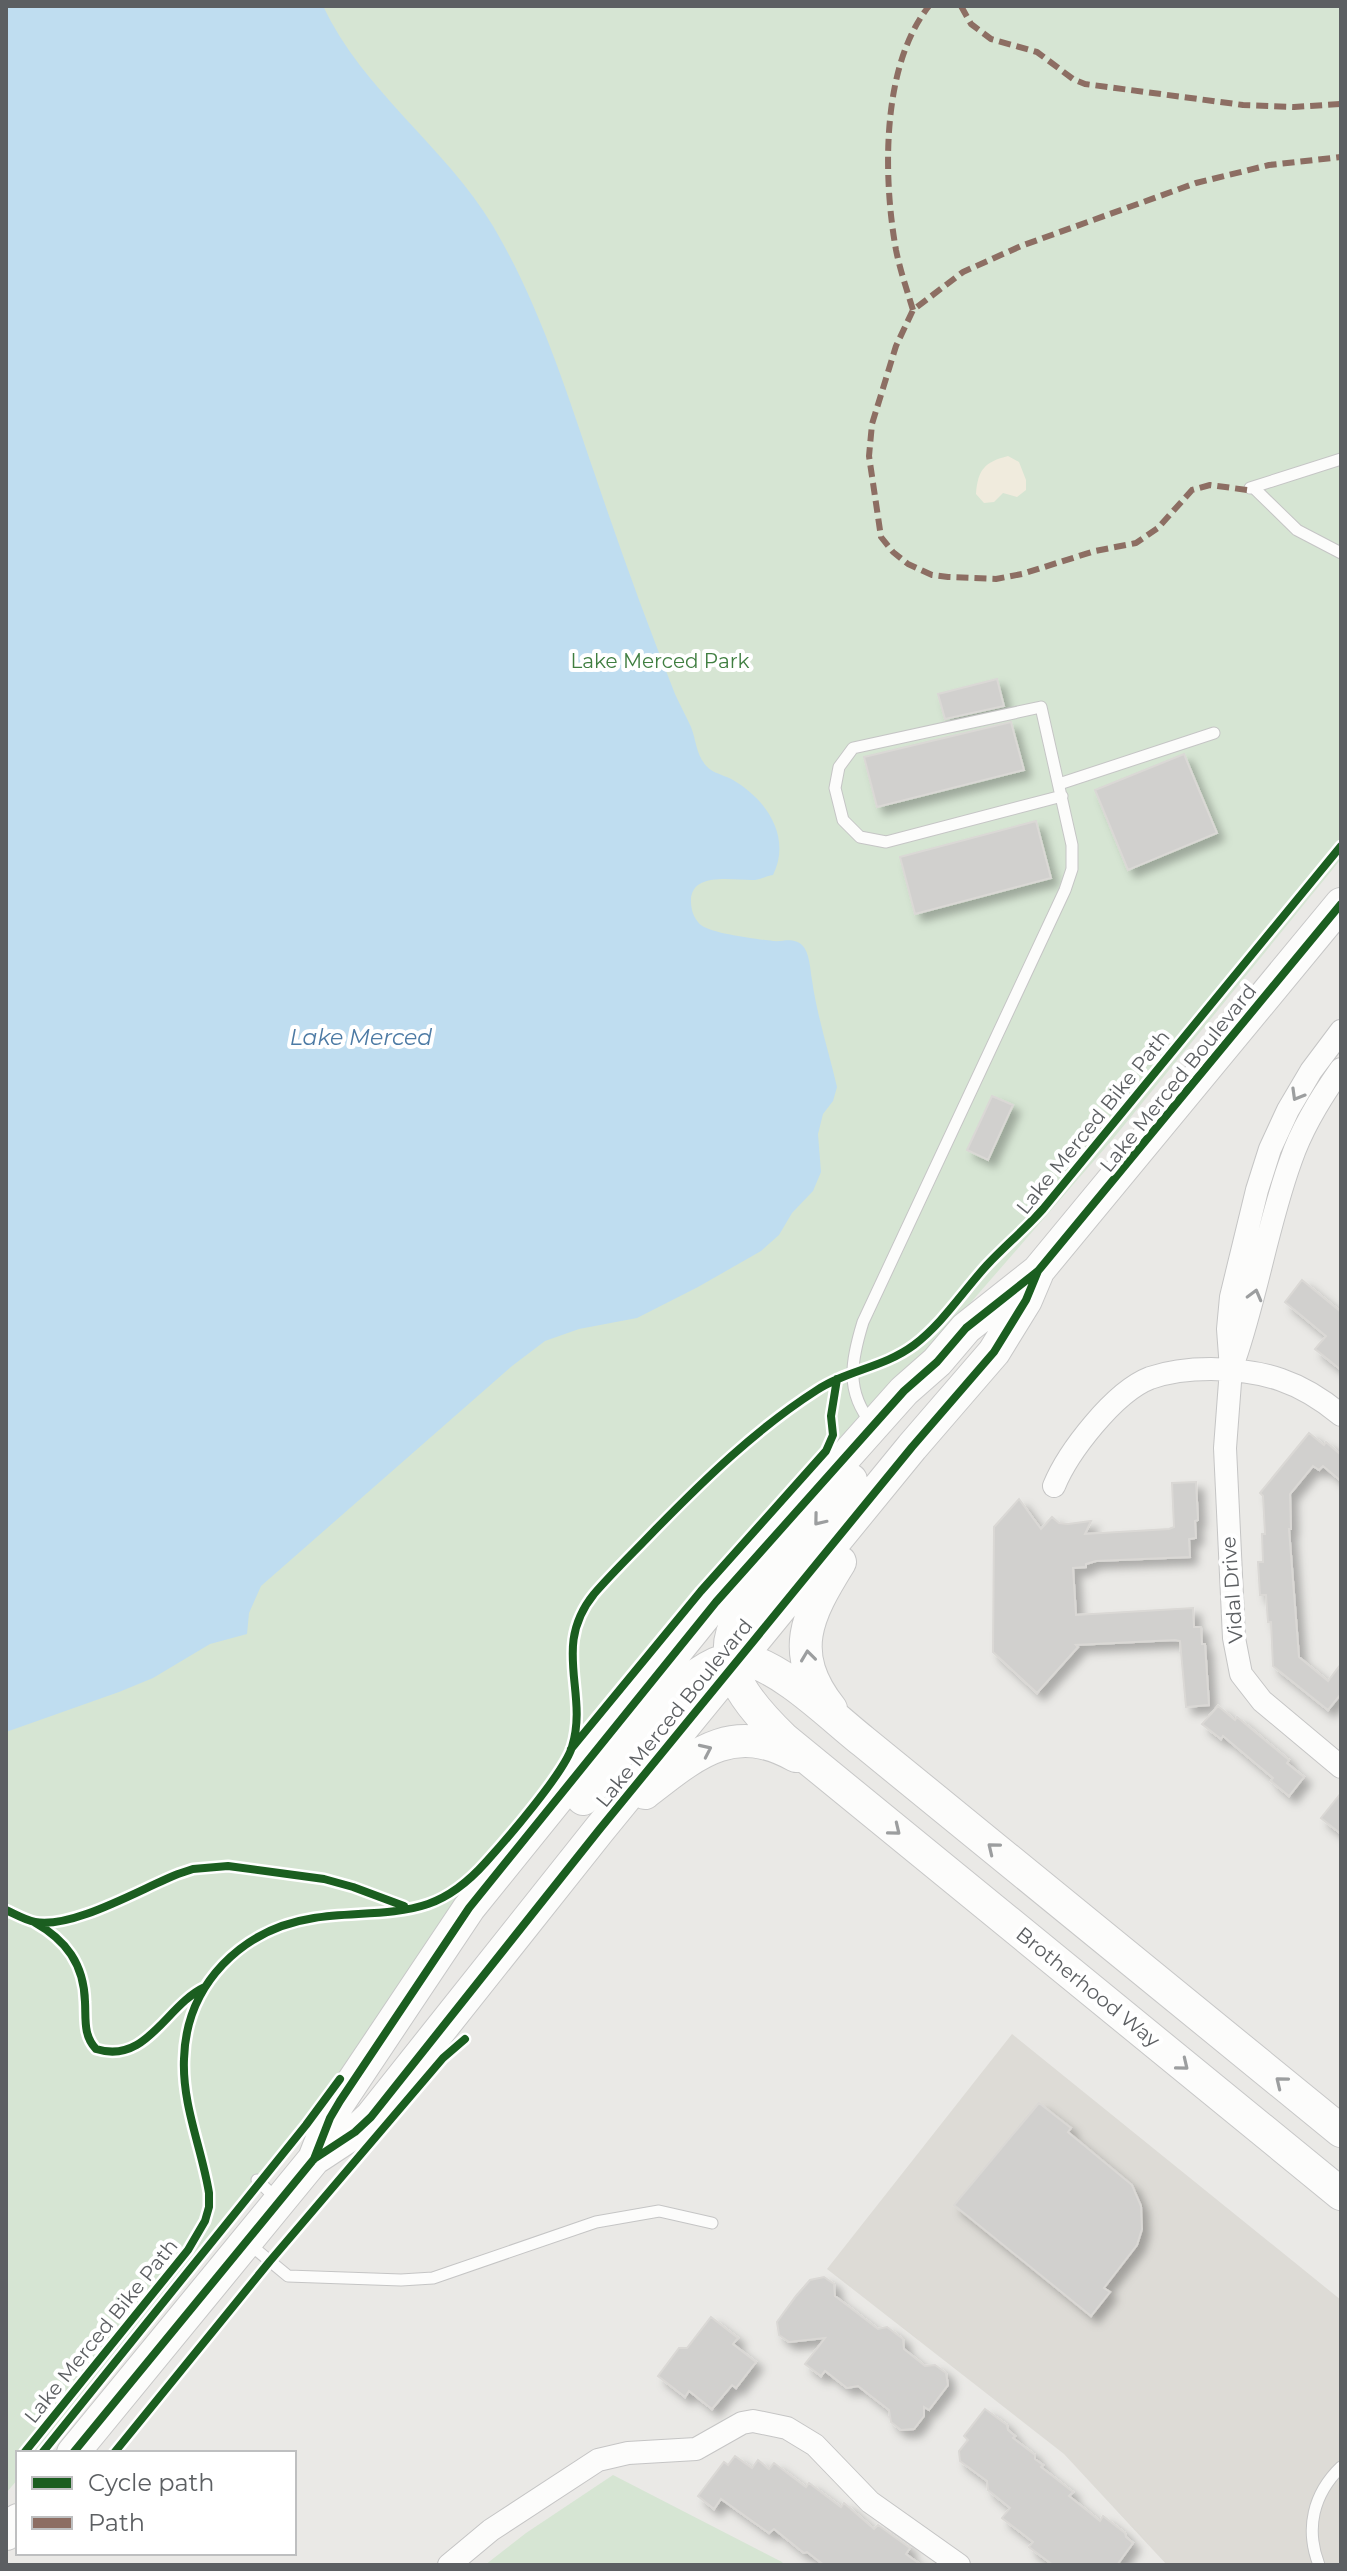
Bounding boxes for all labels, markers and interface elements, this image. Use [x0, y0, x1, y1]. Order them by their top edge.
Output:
park label: Lake Merced Park [570, 649, 750, 673]
street label: Lake Merced Boulevard [1095, 979, 1261, 1177]
water label: Lake Merced [290, 1024, 432, 1051]
street label: Lake Merced Bike Path [1011, 1025, 1175, 1219]
one-way arrow [1291, 1086, 1307, 1101]
one-way arrow [1245, 1289, 1262, 1302]
one-way arrow [814, 1511, 829, 1525]
street label: Vidal Drive [1216, 1536, 1248, 1644]
street label: Lake Merced Boulevard [591, 1614, 757, 1812]
one-way arrow [800, 1649, 817, 1663]
one-way arrow [698, 1744, 712, 1760]
one-way arrow [886, 1820, 900, 1835]
one-way arrow [987, 1843, 1002, 1857]
street label: Brotherhood Way [1011, 1922, 1165, 2052]
one-way arrow [1174, 2055, 1188, 2070]
one-way arrow [1275, 2077, 1290, 2092]
street label: Lake Merced Bike Path [19, 2234, 183, 2428]
legend [16, 2451, 296, 2555]
text: Cycle path [88, 2468, 215, 2497]
text: Path [88, 2508, 145, 2537]

